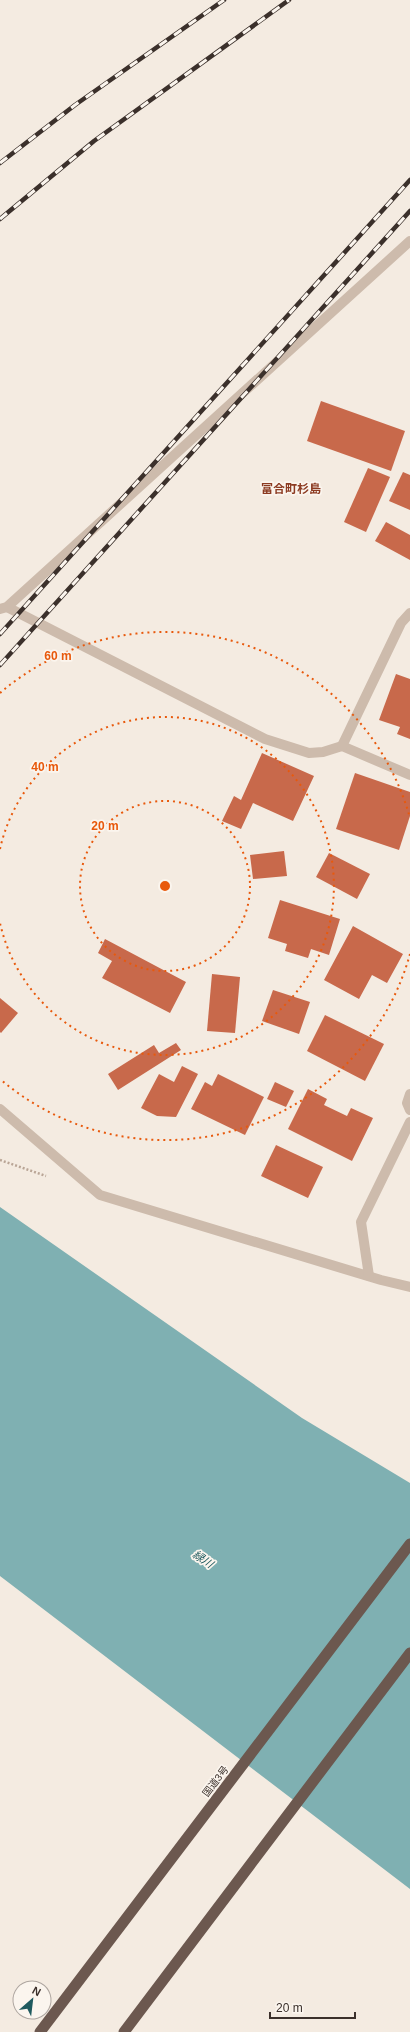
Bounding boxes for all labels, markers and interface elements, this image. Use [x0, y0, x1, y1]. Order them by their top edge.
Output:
district label: 富合町杉島 [261, 482, 321, 496]
text: 60 m [44, 649, 72, 663]
text: 40 m [31, 760, 59, 774]
text: 20 m [91, 819, 119, 833]
centre of rings [158, 879, 172, 893]
water label: 緑川 [191, 1548, 216, 1571]
street label: 国道3号 [200, 1764, 230, 1799]
north arrow [12, 1980, 52, 2020]
text: N [30, 1984, 43, 1998]
scale bar [270, 1994, 355, 2020]
text: 20 m [276, 2001, 303, 2015]

